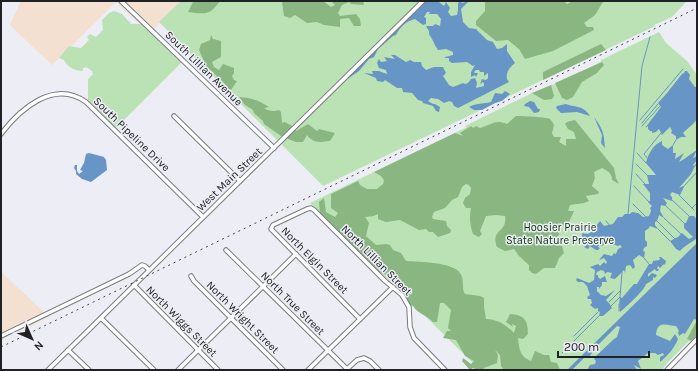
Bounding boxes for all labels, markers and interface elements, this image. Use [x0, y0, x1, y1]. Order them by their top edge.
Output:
street label: South Lillian Avenue [162, 28, 245, 109]
street label: South Pipeline Drive [91, 95, 173, 174]
street label: West Main Street [194, 145, 265, 214]
park label: Hoosier Prairie State Nature Preserve [506, 221, 614, 247]
street label: North Lillian Street [339, 222, 415, 298]
street label: North Elgin Street [279, 224, 351, 296]
street label: North True Street [258, 269, 327, 338]
street label: North Wright Street [204, 278, 282, 356]
street label: North Wiggs Street [143, 283, 220, 360]
north arrow [12, 319, 52, 359]
scale bar [558, 333, 649, 359]
text: N [31, 338, 46, 353]
text: 200 m [564, 340, 599, 354]

